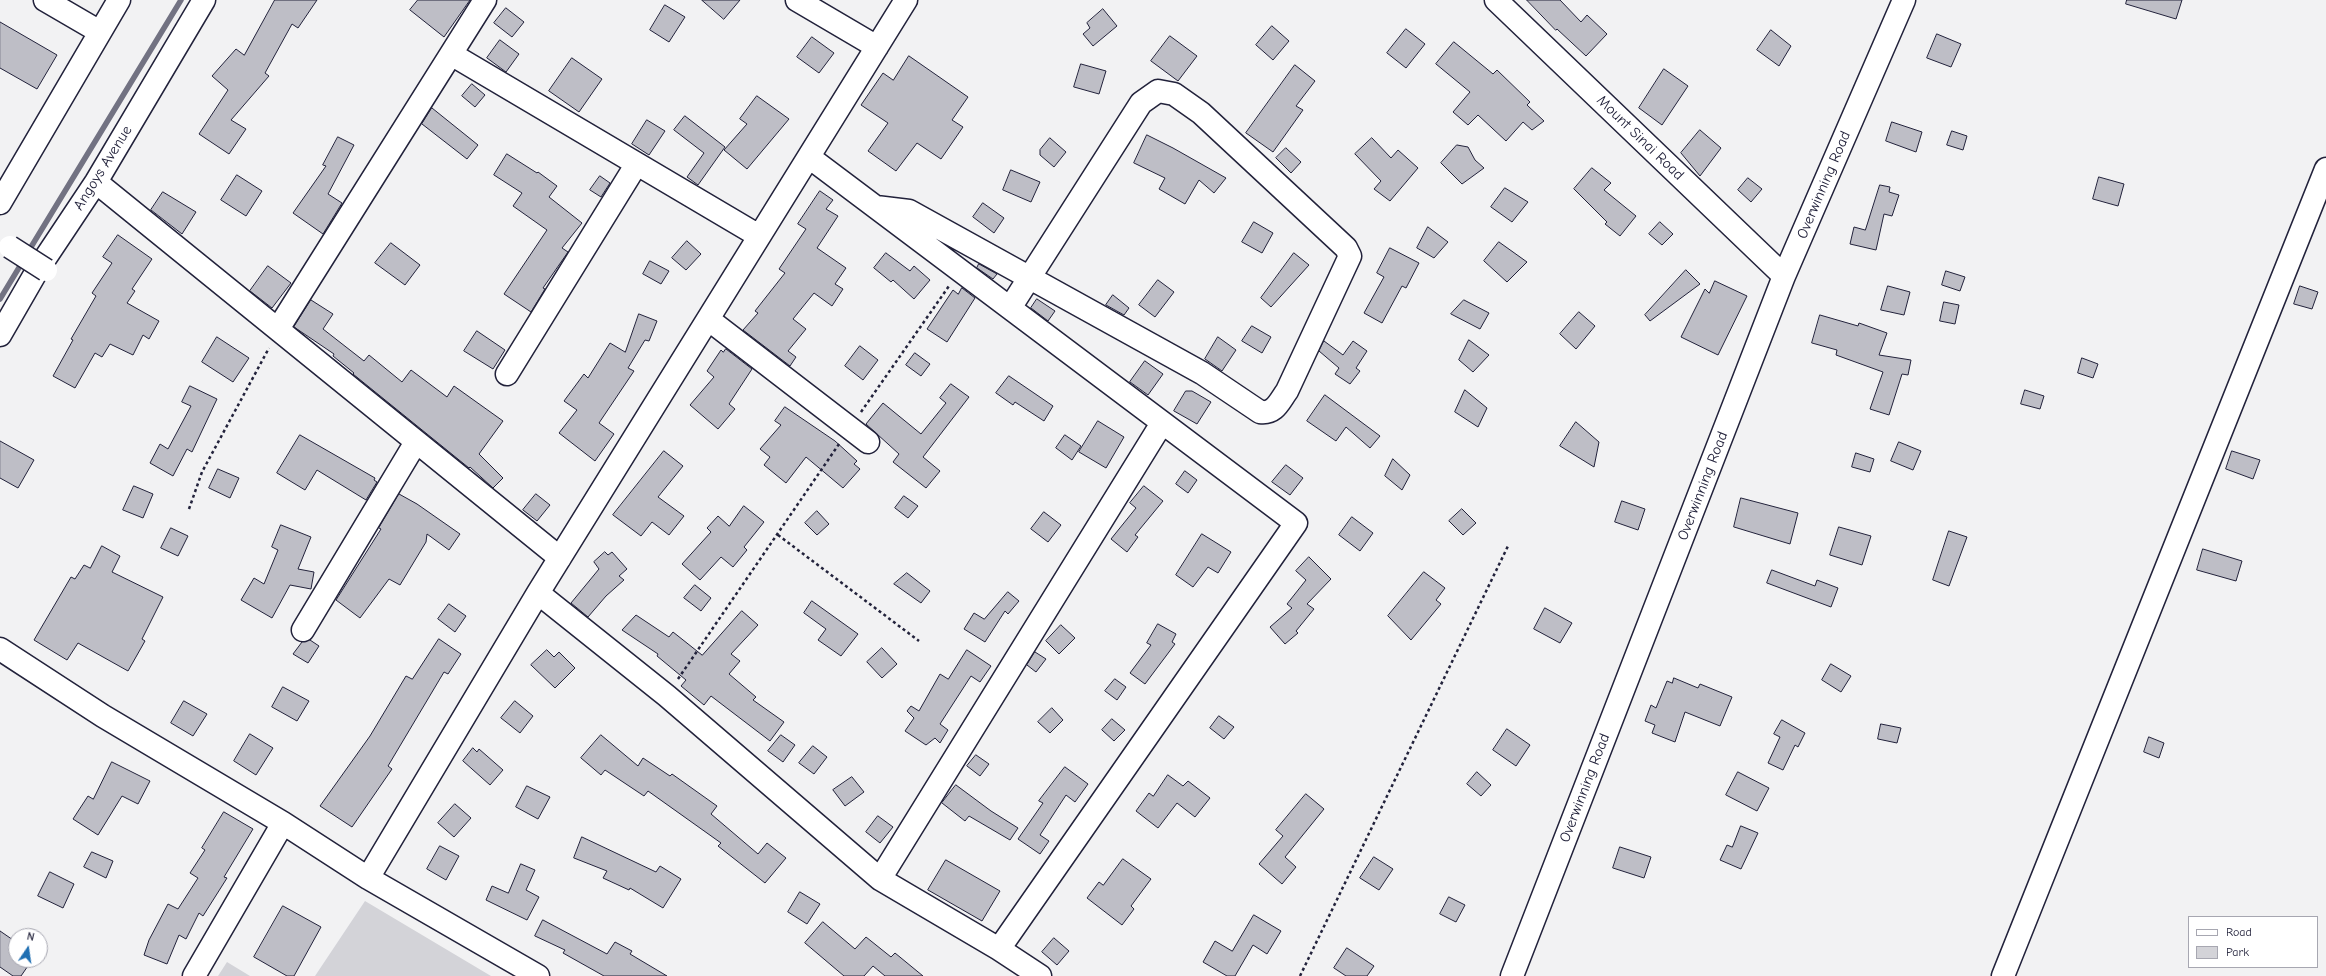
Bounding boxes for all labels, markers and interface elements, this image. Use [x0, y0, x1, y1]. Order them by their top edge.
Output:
street label: Mount Sinai Road [1593, 92, 1687, 184]
street label: Angoys Avenue [70, 122, 136, 214]
street label: Overwinning Road [1793, 129, 1855, 241]
street label: Overwinning Road [1674, 429, 1732, 543]
street label: Overwinning Road [1556, 731, 1614, 845]
legend [2188, 916, 2318, 968]
text: Road [2226, 925, 2252, 939]
north arrow [8, 928, 48, 968]
text: N [26, 930, 36, 944]
text: Park [2226, 945, 2249, 959]

